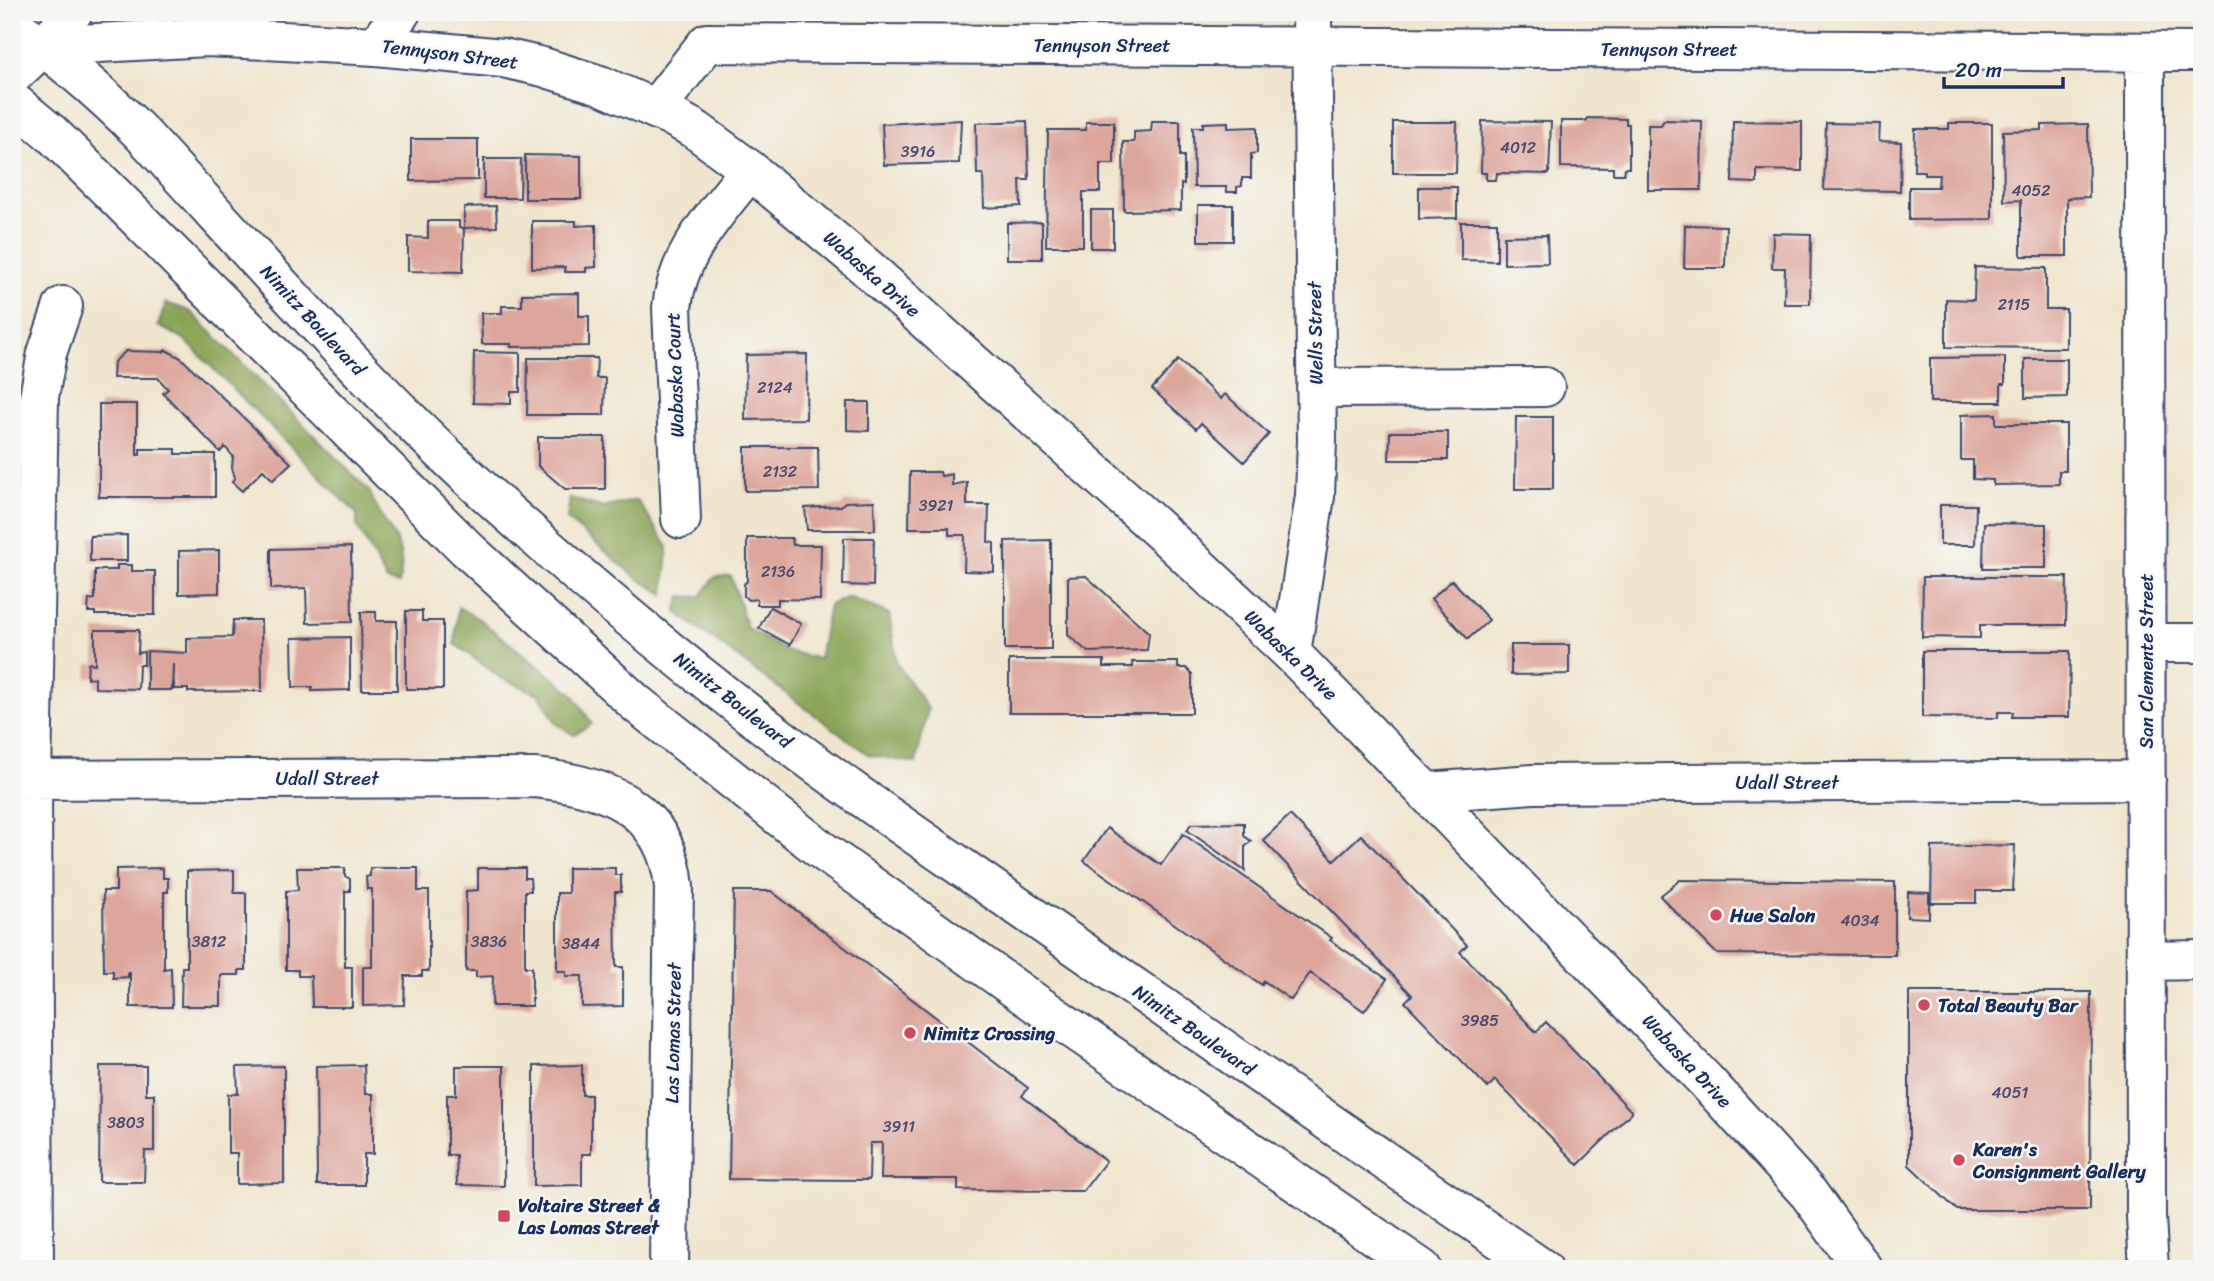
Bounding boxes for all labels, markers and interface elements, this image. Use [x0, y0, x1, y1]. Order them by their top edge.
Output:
street label: Tennyson Street [380, 29, 520, 79]
street label: Tennyson Street [1033, 29, 1171, 62]
street label: Tennyson Street [1600, 33, 1738, 66]
scale bar [1944, 46, 2064, 90]
text: 20 m [1955, 51, 2002, 89]
house number: 4012 [1500, 133, 1536, 162]
house number: 3916 [901, 137, 935, 166]
house number: 4052 [2011, 176, 2051, 205]
street label: Wabaska Drive [816, 222, 928, 326]
street label: Nimitz Boulevard [252, 256, 375, 385]
street label: Wells Street [1298, 280, 1332, 385]
house number: 2115 [1998, 290, 2031, 319]
street label: Wabaska Court [656, 312, 694, 438]
house number: 2124 [757, 373, 793, 402]
house number: 2132 [763, 457, 797, 486]
house number: 3921 [919, 491, 953, 520]
house number: 2136 [761, 557, 795, 586]
street label: San Clemente Street [2130, 573, 2163, 749]
street label: Wabaska Drive [1236, 601, 1346, 709]
street label: Nimitz Boulevard [666, 643, 801, 758]
street label: Udall Street [275, 762, 380, 795]
street label: Udall Street [1735, 766, 1840, 799]
place label: Hue Salon [1729, 899, 1816, 932]
house number: 4034 [1841, 906, 1879, 935]
marker: Hue Salon [1708, 907, 1724, 923]
house number: 3812 [192, 927, 226, 956]
house number: 3836 [471, 927, 507, 956]
house number: 3844 [562, 929, 600, 958]
street label: Las Lomas Street [655, 961, 691, 1104]
street label: Nimitz Boulevard [1126, 975, 1264, 1086]
place label: Total Beauty Bar [1938, 989, 2080, 1022]
marker: Total Beauty Bar [1916, 997, 1932, 1013]
house number: 3985 [1461, 1006, 1499, 1035]
street label: Wabaska Drive [1634, 1006, 1740, 1116]
place label: Nimitz Crossing [923, 1017, 1056, 1050]
marker: Nimitz Crossing [902, 1025, 918, 1041]
house number: 4051 [1992, 1078, 2029, 1107]
house number: 3803 [107, 1108, 145, 1137]
house number: 3911 [883, 1112, 915, 1141]
place label: Karen's Consignment Gallery [1972, 1133, 2147, 1188]
marker: Karen's Consignment Gallery [1951, 1152, 1967, 1168]
place label: Voltaire Street & Las Lomas Street [518, 1189, 660, 1244]
marker: Voltaire Street & Las Lomas Street [496, 1208, 512, 1224]

